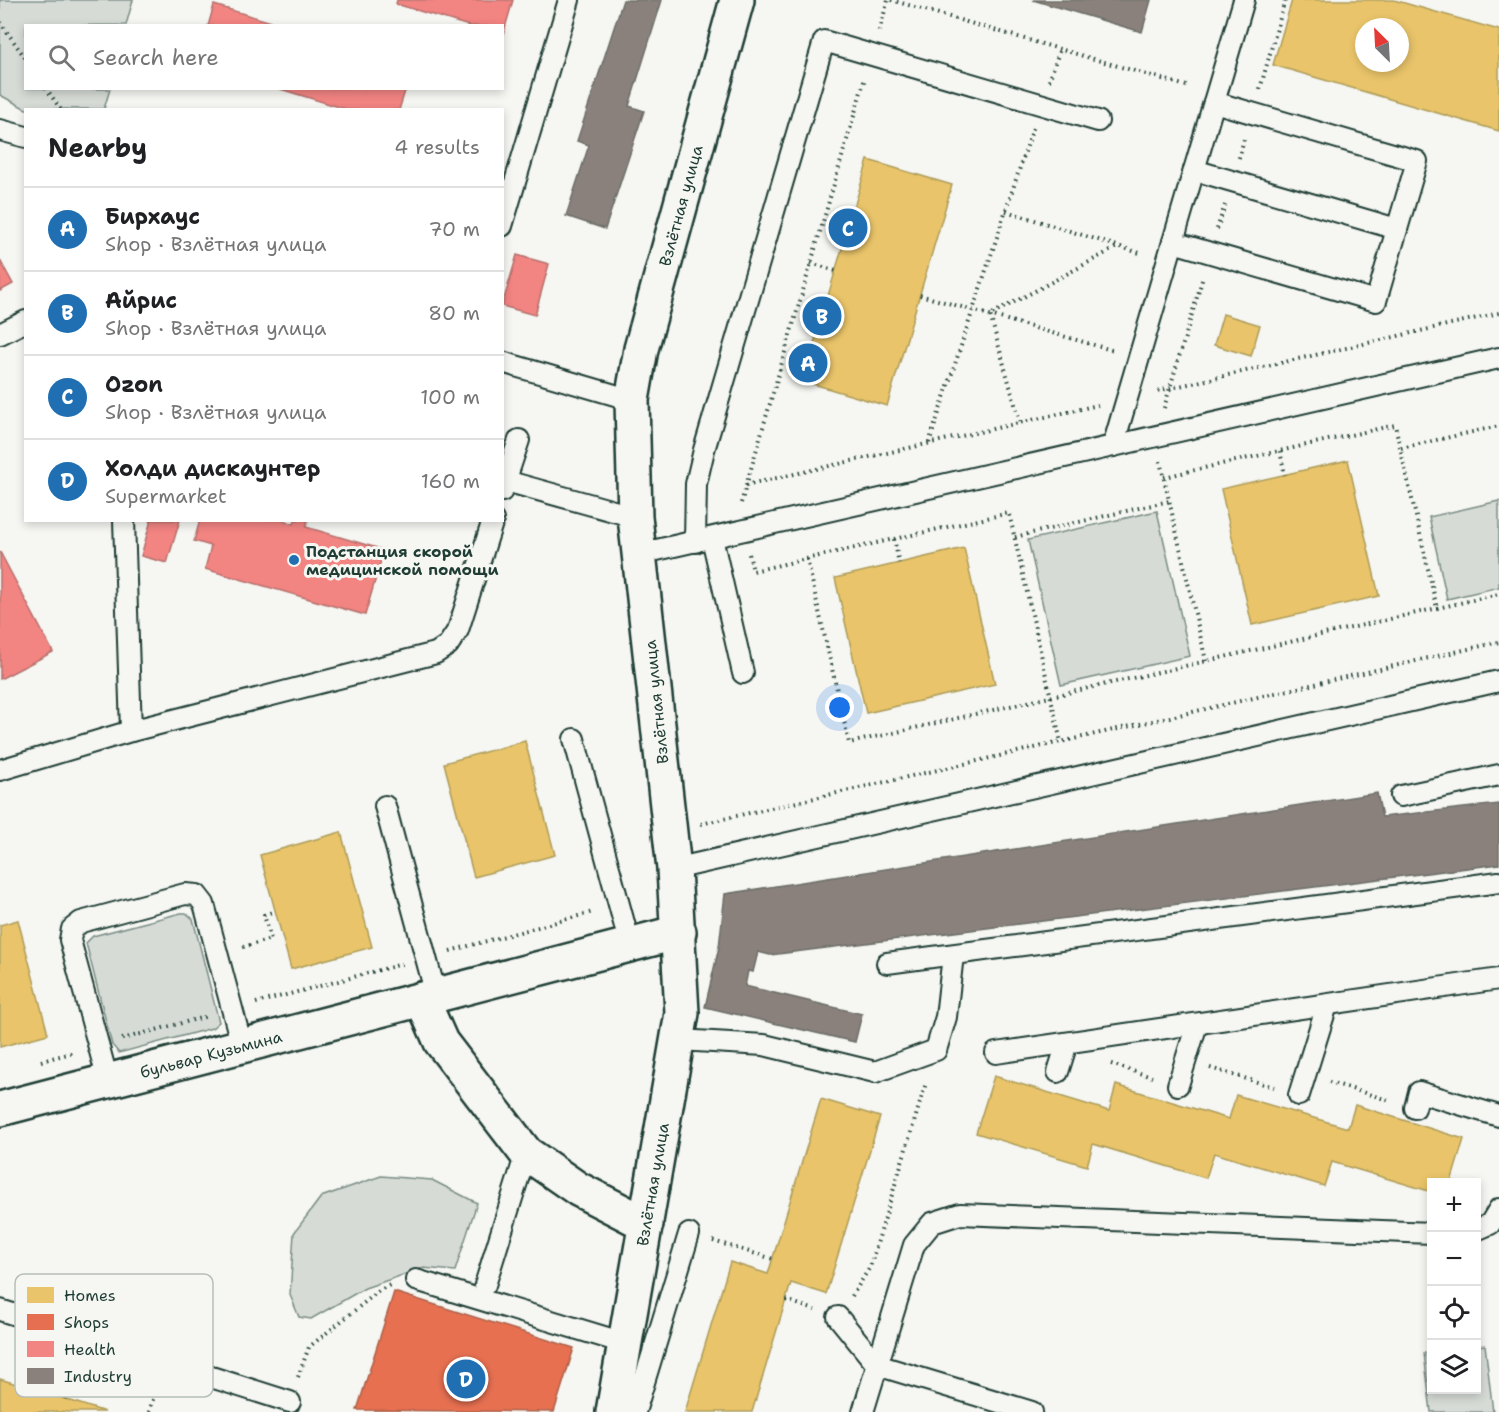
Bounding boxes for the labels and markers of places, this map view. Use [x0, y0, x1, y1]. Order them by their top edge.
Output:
pin: C [828, 206, 868, 250]
pin: B [802, 294, 842, 338]
pin: A [788, 340, 828, 386]
place label: Подстанция скорой медицинской помощи [306, 541, 499, 580]
marker: Подстанция скорой медицинской помощи [287, 553, 301, 567]
pin: D [446, 1356, 486, 1402]

